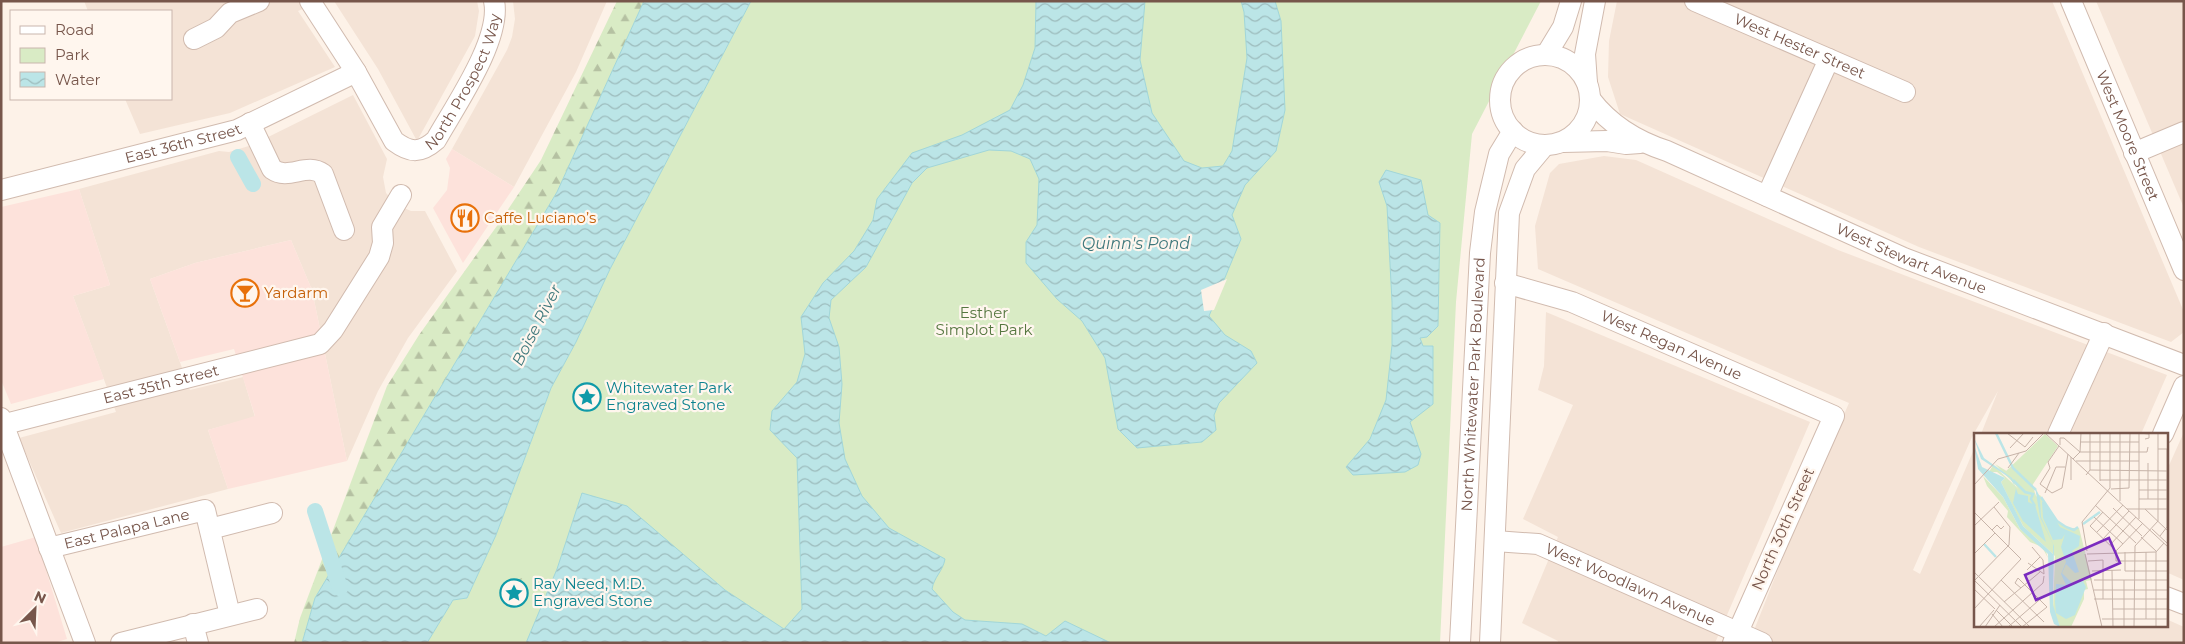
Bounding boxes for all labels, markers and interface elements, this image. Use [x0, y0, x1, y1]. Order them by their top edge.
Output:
street label: West Hester Street [1731, 9, 1868, 83]
legend [10, 10, 172, 100]
street label: North Prospect Way [421, 12, 504, 154]
text: Road [55, 20, 94, 39]
text: Park [55, 45, 89, 64]
street label: West Moore Street [2092, 67, 2164, 203]
text: Water [55, 70, 101, 89]
street label: East 36th Street [123, 119, 245, 167]
restaurant icon: Caffe Luciano’s [450, 203, 480, 233]
place label: Caffe Luciano’s [484, 208, 596, 227]
street label: West Stewart Avenue [1833, 219, 1989, 298]
water label: Quinn's Pond [1082, 234, 1190, 253]
street label: North Whitewater Park Boulevard [1457, 257, 1489, 512]
bar icon: Yardarm [230, 278, 260, 308]
water label: Boise River [508, 281, 565, 369]
place label: Yardarm [264, 283, 328, 302]
park label: Esther Simplot Park [935, 303, 1033, 339]
street label: West Regan Avenue [1598, 306, 1745, 384]
street label: East 35th Street [101, 360, 221, 408]
place label: Whitewater Park Engraved Stone [606, 378, 732, 414]
place icon: Whitewater Park Engraved Stone [572, 382, 602, 412]
inset map [1974, 433, 2168, 626]
street label: North 30th Street [1747, 465, 1818, 593]
street label: East Palapa Lane [62, 504, 191, 553]
street label: West Woodlawn Avenue [1543, 538, 1718, 630]
place label: Ray Need, M.D. Engraved Stone [533, 574, 652, 610]
place icon: Ray Need, M.D. Engraved Stone [499, 578, 529, 608]
north arrow [10, 584, 60, 634]
text: N [31, 587, 49, 608]

